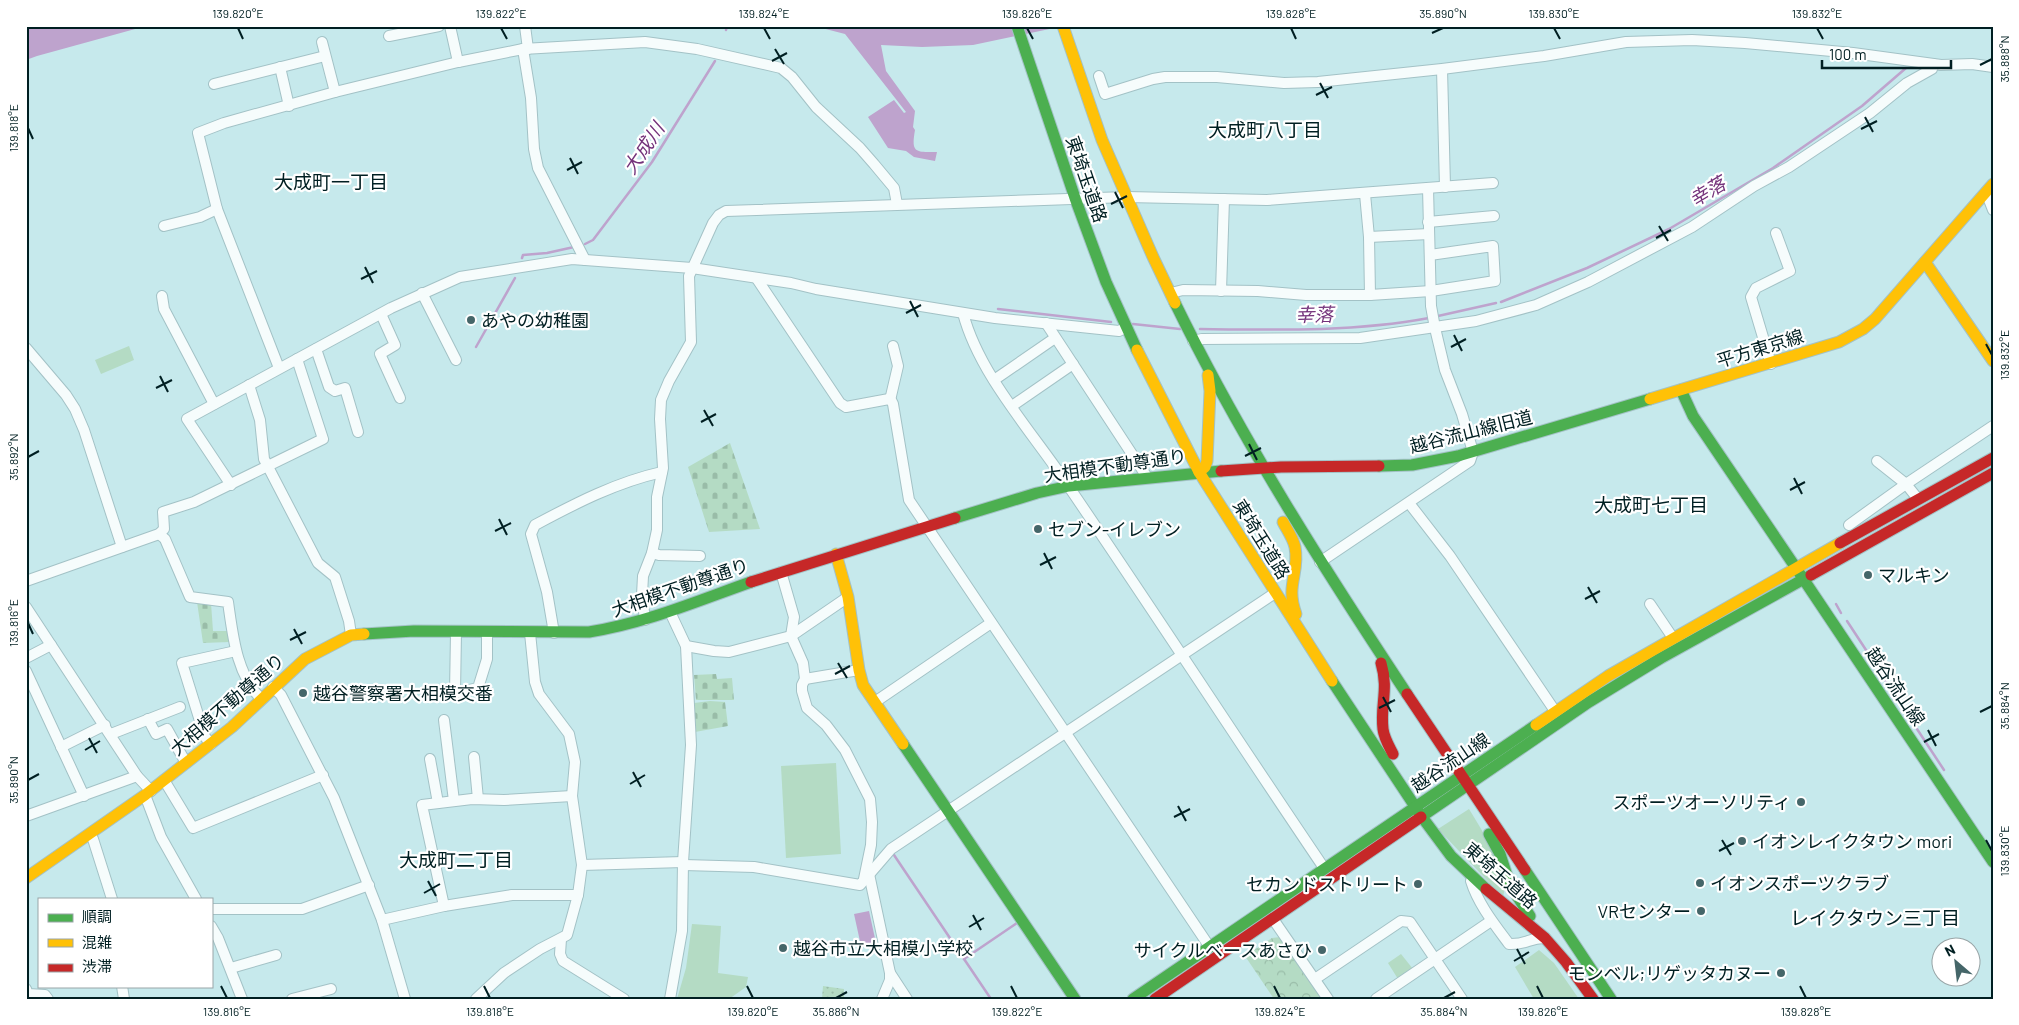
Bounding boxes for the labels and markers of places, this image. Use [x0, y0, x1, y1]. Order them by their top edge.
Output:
place label: あやの幼稚園 [481, 309, 589, 331]
marker: あやの幼稚園 [465, 314, 477, 326]
place label: セブン-イレブン [1048, 518, 1181, 540]
marker: セブン-イレブン [1032, 523, 1044, 535]
place label: マルキン [1878, 564, 1949, 586]
marker: マルキン [1862, 569, 1874, 581]
place label: 越谷警察署大相模交番 [313, 682, 493, 704]
marker: 越谷警察署大相模交番 [297, 687, 309, 699]
place label: スポーツオーソリティ [1612, 791, 1791, 813]
marker: スポーツオーソリティ [1795, 796, 1807, 808]
place label: イオンレイクタウン mori [1752, 830, 1952, 852]
marker: イオンレイクタウン mori [1736, 835, 1748, 847]
place label: イオンスポーツクラブ [1710, 872, 1889, 894]
place label: セカンドストリート [1246, 873, 1408, 895]
marker: イオンスポーツクラブ [1694, 877, 1706, 889]
marker: セカンドストリート [1412, 878, 1424, 890]
place label: VRセンター [1597, 900, 1691, 922]
marker: VRセンター [1695, 905, 1707, 917]
place label: 越谷市立大相模小学校 [793, 937, 973, 959]
place label: サイクルベースあさひ [1134, 939, 1312, 961]
marker: 越谷市立大相模小学校 [777, 942, 789, 954]
marker: サイクルベースあさひ [1316, 944, 1328, 956]
place label: モンベル;リゲッタカヌー [1567, 962, 1771, 984]
marker: モンベル;リゲッタカヌー [1775, 967, 1787, 979]

